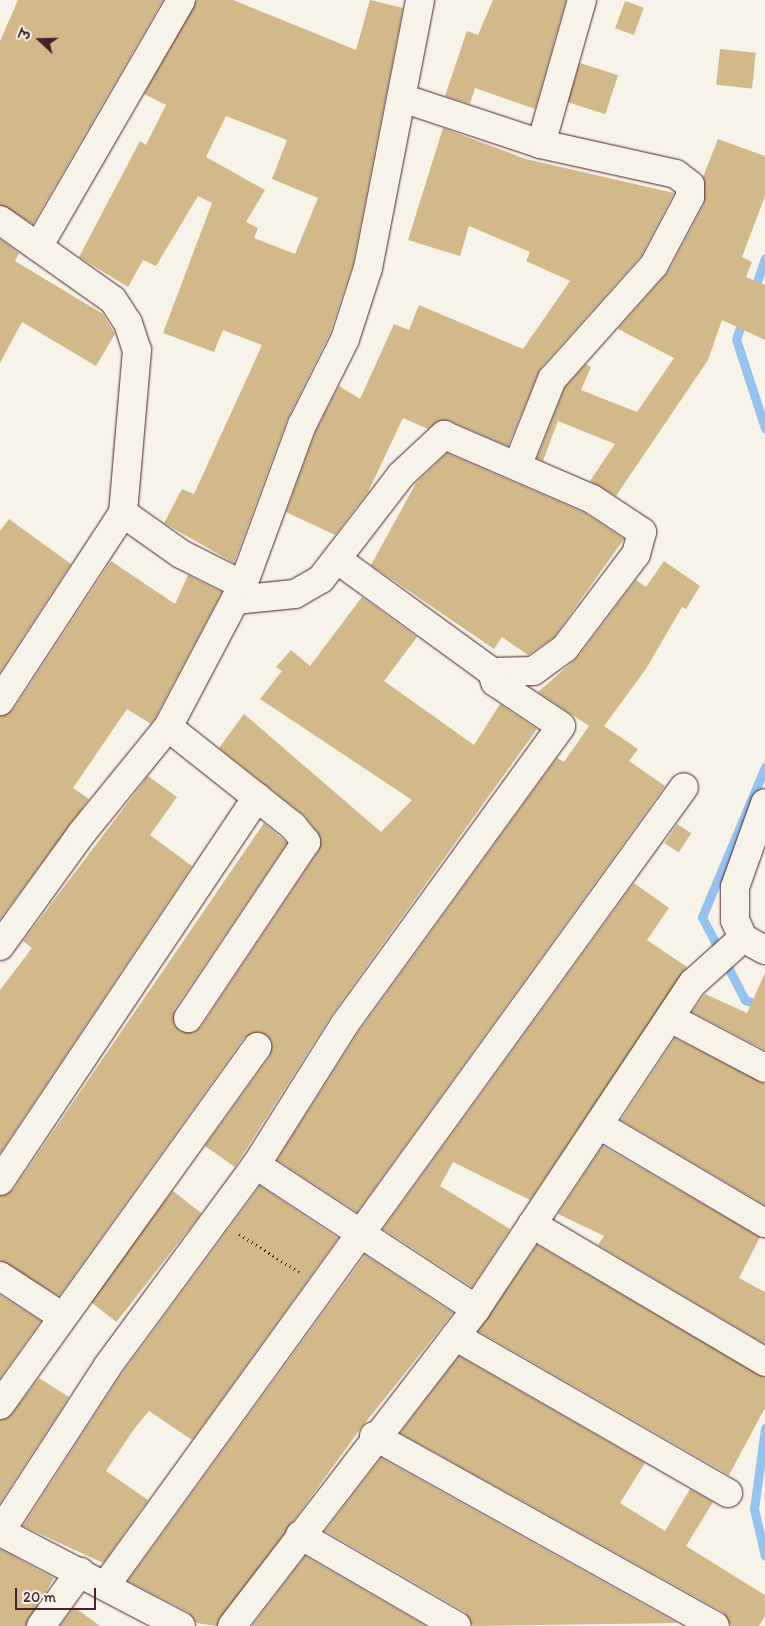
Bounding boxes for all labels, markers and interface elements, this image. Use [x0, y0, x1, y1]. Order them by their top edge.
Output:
north arrow [15, 15, 65, 65]
text: उ [16, 27, 35, 42]
scale bar [18, 1578, 99, 1610]
text: 20 m [23, 1588, 56, 1606]

